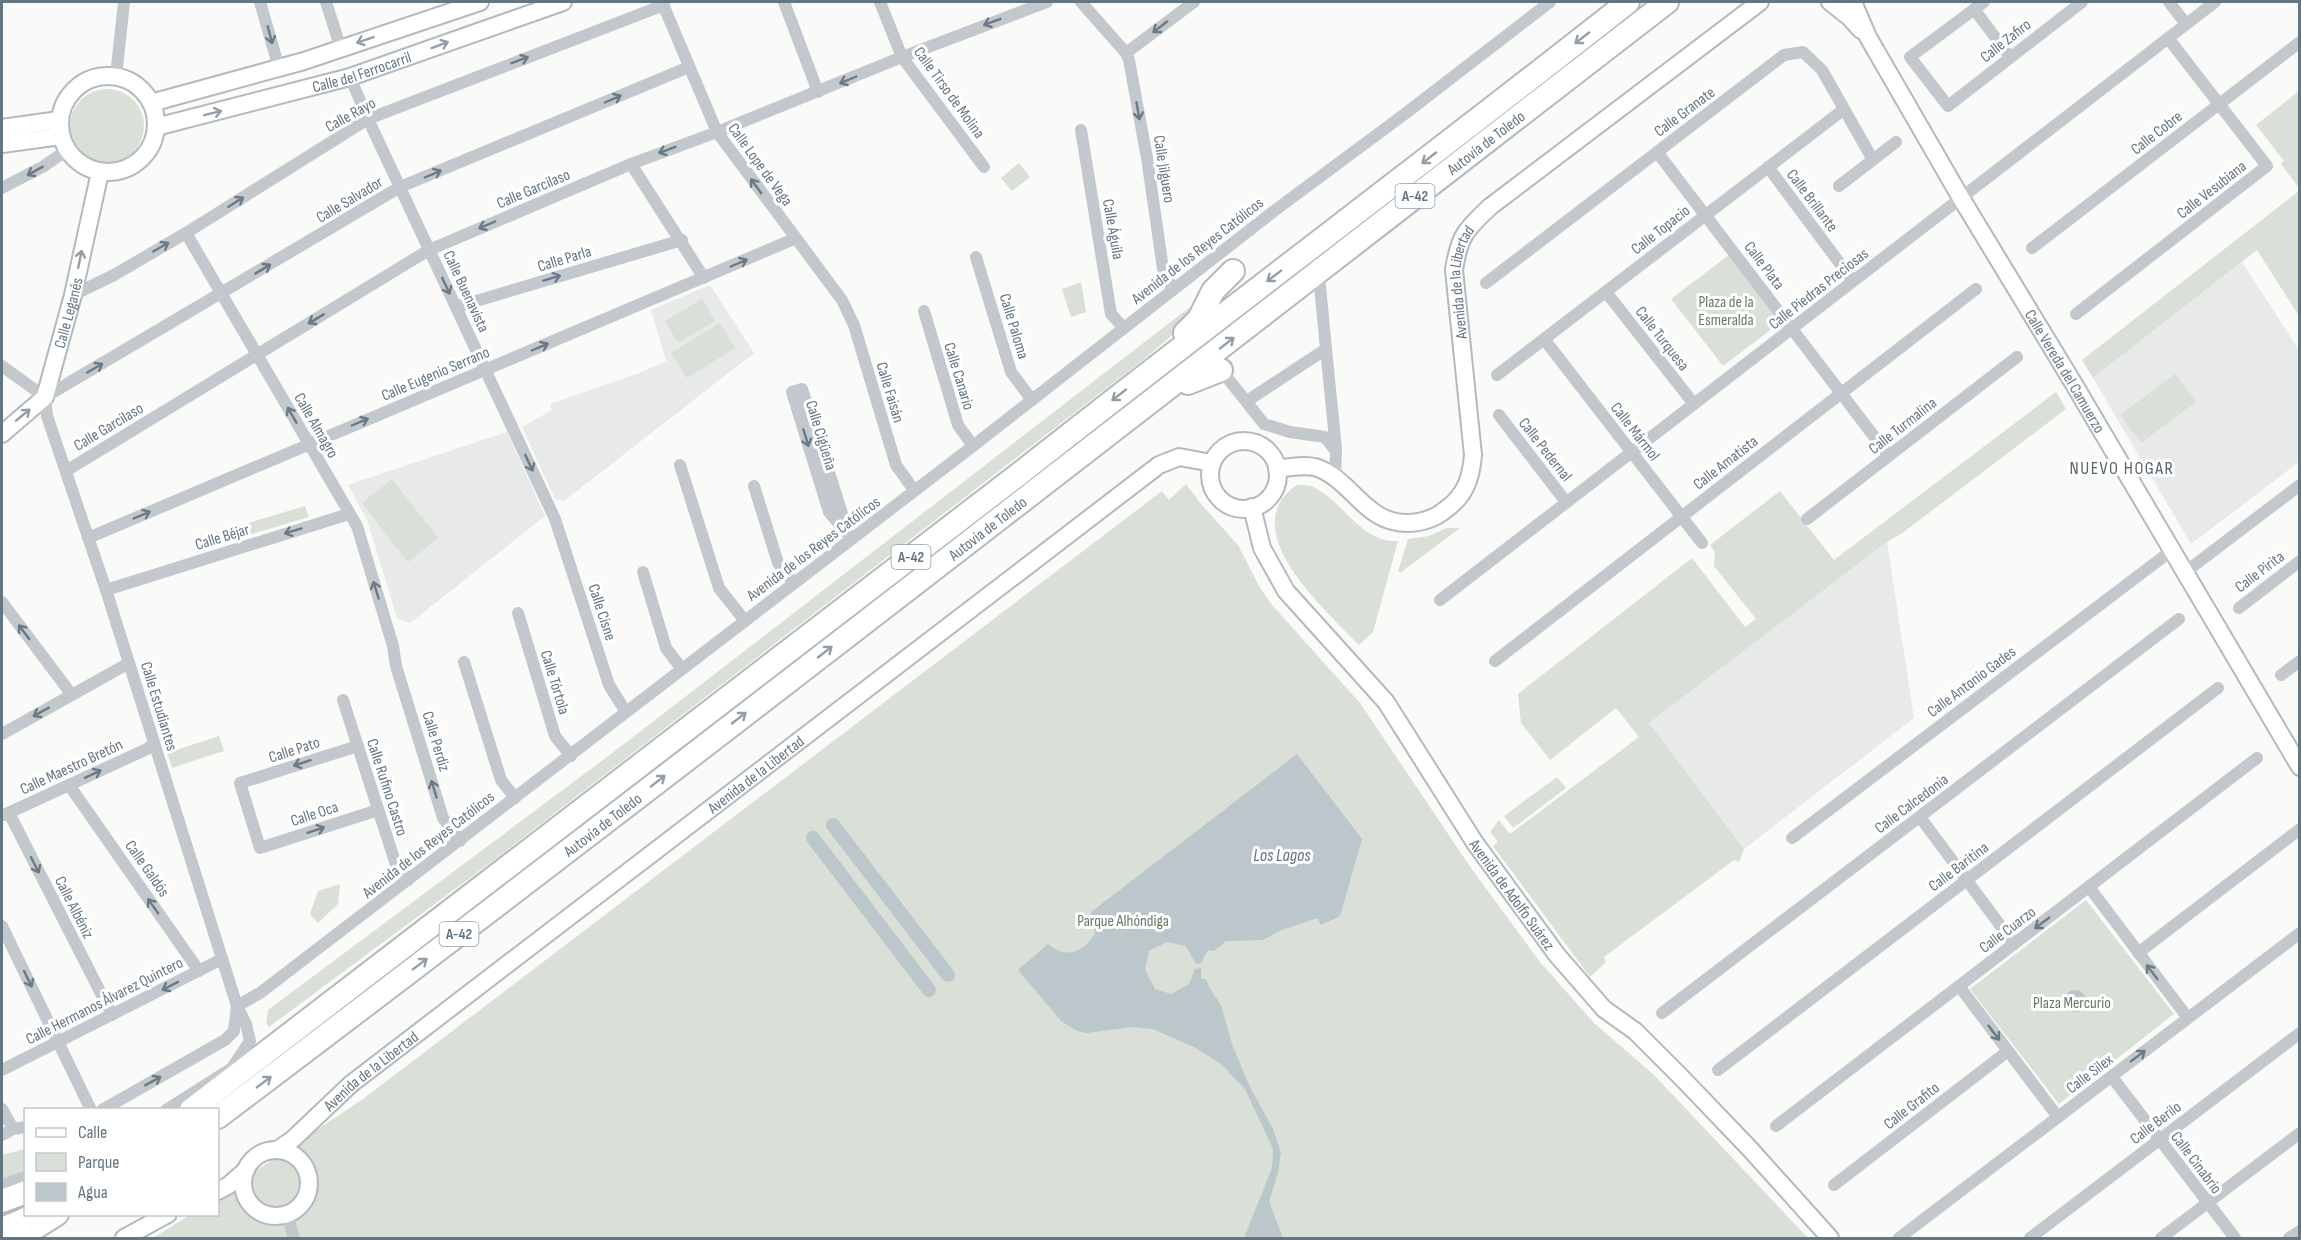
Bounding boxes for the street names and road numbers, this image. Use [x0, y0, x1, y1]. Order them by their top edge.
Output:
street label: Calle Zafiro [1977, 15, 2035, 67]
street label: Calle Tirso de Molina [909, 43, 988, 142]
street label: Calle del Ferrocarril [311, 48, 414, 97]
street label: Calle Granate [1651, 83, 1719, 141]
street label: Calle Rayo [322, 94, 379, 137]
street label: Autovía de Toledo [1443, 107, 1529, 180]
street label: Calle Cobre [2127, 107, 2187, 159]
street label: Calle Lope de Vega [723, 120, 796, 210]
street label: Calle Jilguero [1149, 134, 1178, 204]
street label: Calle Vesubiana [2173, 157, 2250, 223]
street label: Calle Garcilaso [494, 165, 573, 213]
street label: Calle Brillante [1782, 166, 1842, 236]
street label: Calle Salvador [313, 173, 387, 228]
road number: A-42 [1396, 184, 1434, 208]
street label: Avenida de los Reyes Católicos [1127, 194, 1268, 309]
street label: Calle Águila [1098, 198, 1127, 261]
street label: Calle Topacio [1628, 201, 1694, 259]
street label: Avenida de la Libertad [1446, 222, 1479, 341]
street label: Calle Plata [1740, 238, 1788, 294]
street label: Calle Parla [535, 242, 594, 277]
street label: Calle Piedras Preciosas [1765, 244, 1873, 334]
street label: Calle Buenavista [439, 248, 493, 335]
street label: Calle Leganés [51, 276, 88, 351]
street label: Calle Paloma [995, 291, 1032, 361]
street label: Calle Turquesa [1631, 303, 1693, 375]
street label: Calle Vereda del Camuerzo [2020, 307, 2109, 437]
street label: Calle Canario [939, 340, 978, 412]
street label: Calle Eugenio Serrano [379, 343, 492, 406]
street label: Calle Faisán [871, 360, 908, 425]
street label: Calle Almagro [289, 390, 342, 462]
street label: Calle Turmalina [1865, 394, 1941, 459]
street label: Calle Cigüeña [801, 398, 840, 473]
street label: Calle Garcilaso [71, 399, 147, 455]
street label: Calle Mármol [1606, 399, 1663, 465]
street label: Calle Pedernal [1514, 414, 1576, 486]
street label: Calle Amatista [1690, 432, 1762, 494]
street label: Avenida de los Reyes Católicos [743, 493, 885, 606]
street label: Autovía de Toledo [945, 493, 1031, 566]
street label: Calle Béjar [193, 520, 252, 555]
road number: A-42 [892, 545, 930, 569]
street label: Calle Pirita [2231, 548, 2288, 597]
street label: Calle Cisne [584, 582, 620, 643]
street label: Calle Antonio Gades [1924, 643, 2020, 722]
street label: Calle Tórtola [536, 648, 573, 717]
street label: Calle Estudiantes [136, 660, 181, 754]
street label: Calle Perdiz [417, 709, 454, 774]
street label: Avenida de la Libertad [704, 732, 808, 819]
street label: Calle Pato [266, 733, 322, 768]
street label: Calle Maestro Bretón [17, 735, 126, 799]
street label: Calle Rufino Castro [362, 737, 411, 838]
street label: Calle Calcedonia [1871, 770, 1952, 838]
street label: Avenida de los Reyes Católicos [358, 788, 499, 903]
street label: Autovía de Toledo [560, 790, 646, 862]
street label: Calle Oca [288, 798, 341, 831]
street label: Avenida de Adolfo Suárez [1464, 835, 1558, 954]
street label: Calle Galdós [120, 837, 173, 901]
street label: Calle Baritina [1925, 838, 1993, 896]
street label: Calle Albéniz [50, 873, 98, 942]
street label: Calle Cuarzo [1976, 903, 2040, 958]
road number: A-42 [440, 922, 478, 946]
street label: Calle Hermanos Álvarez Quintero [23, 953, 186, 1049]
street label: Avenida de la Libertad [320, 1028, 423, 1116]
street label: Calle Silex [2063, 1050, 2117, 1098]
street label: Calle Grafito [1880, 1079, 1944, 1134]
street label: Calle Berilo [2127, 1098, 2185, 1149]
street label: Calle Cinabrio [2166, 1128, 2225, 1198]

